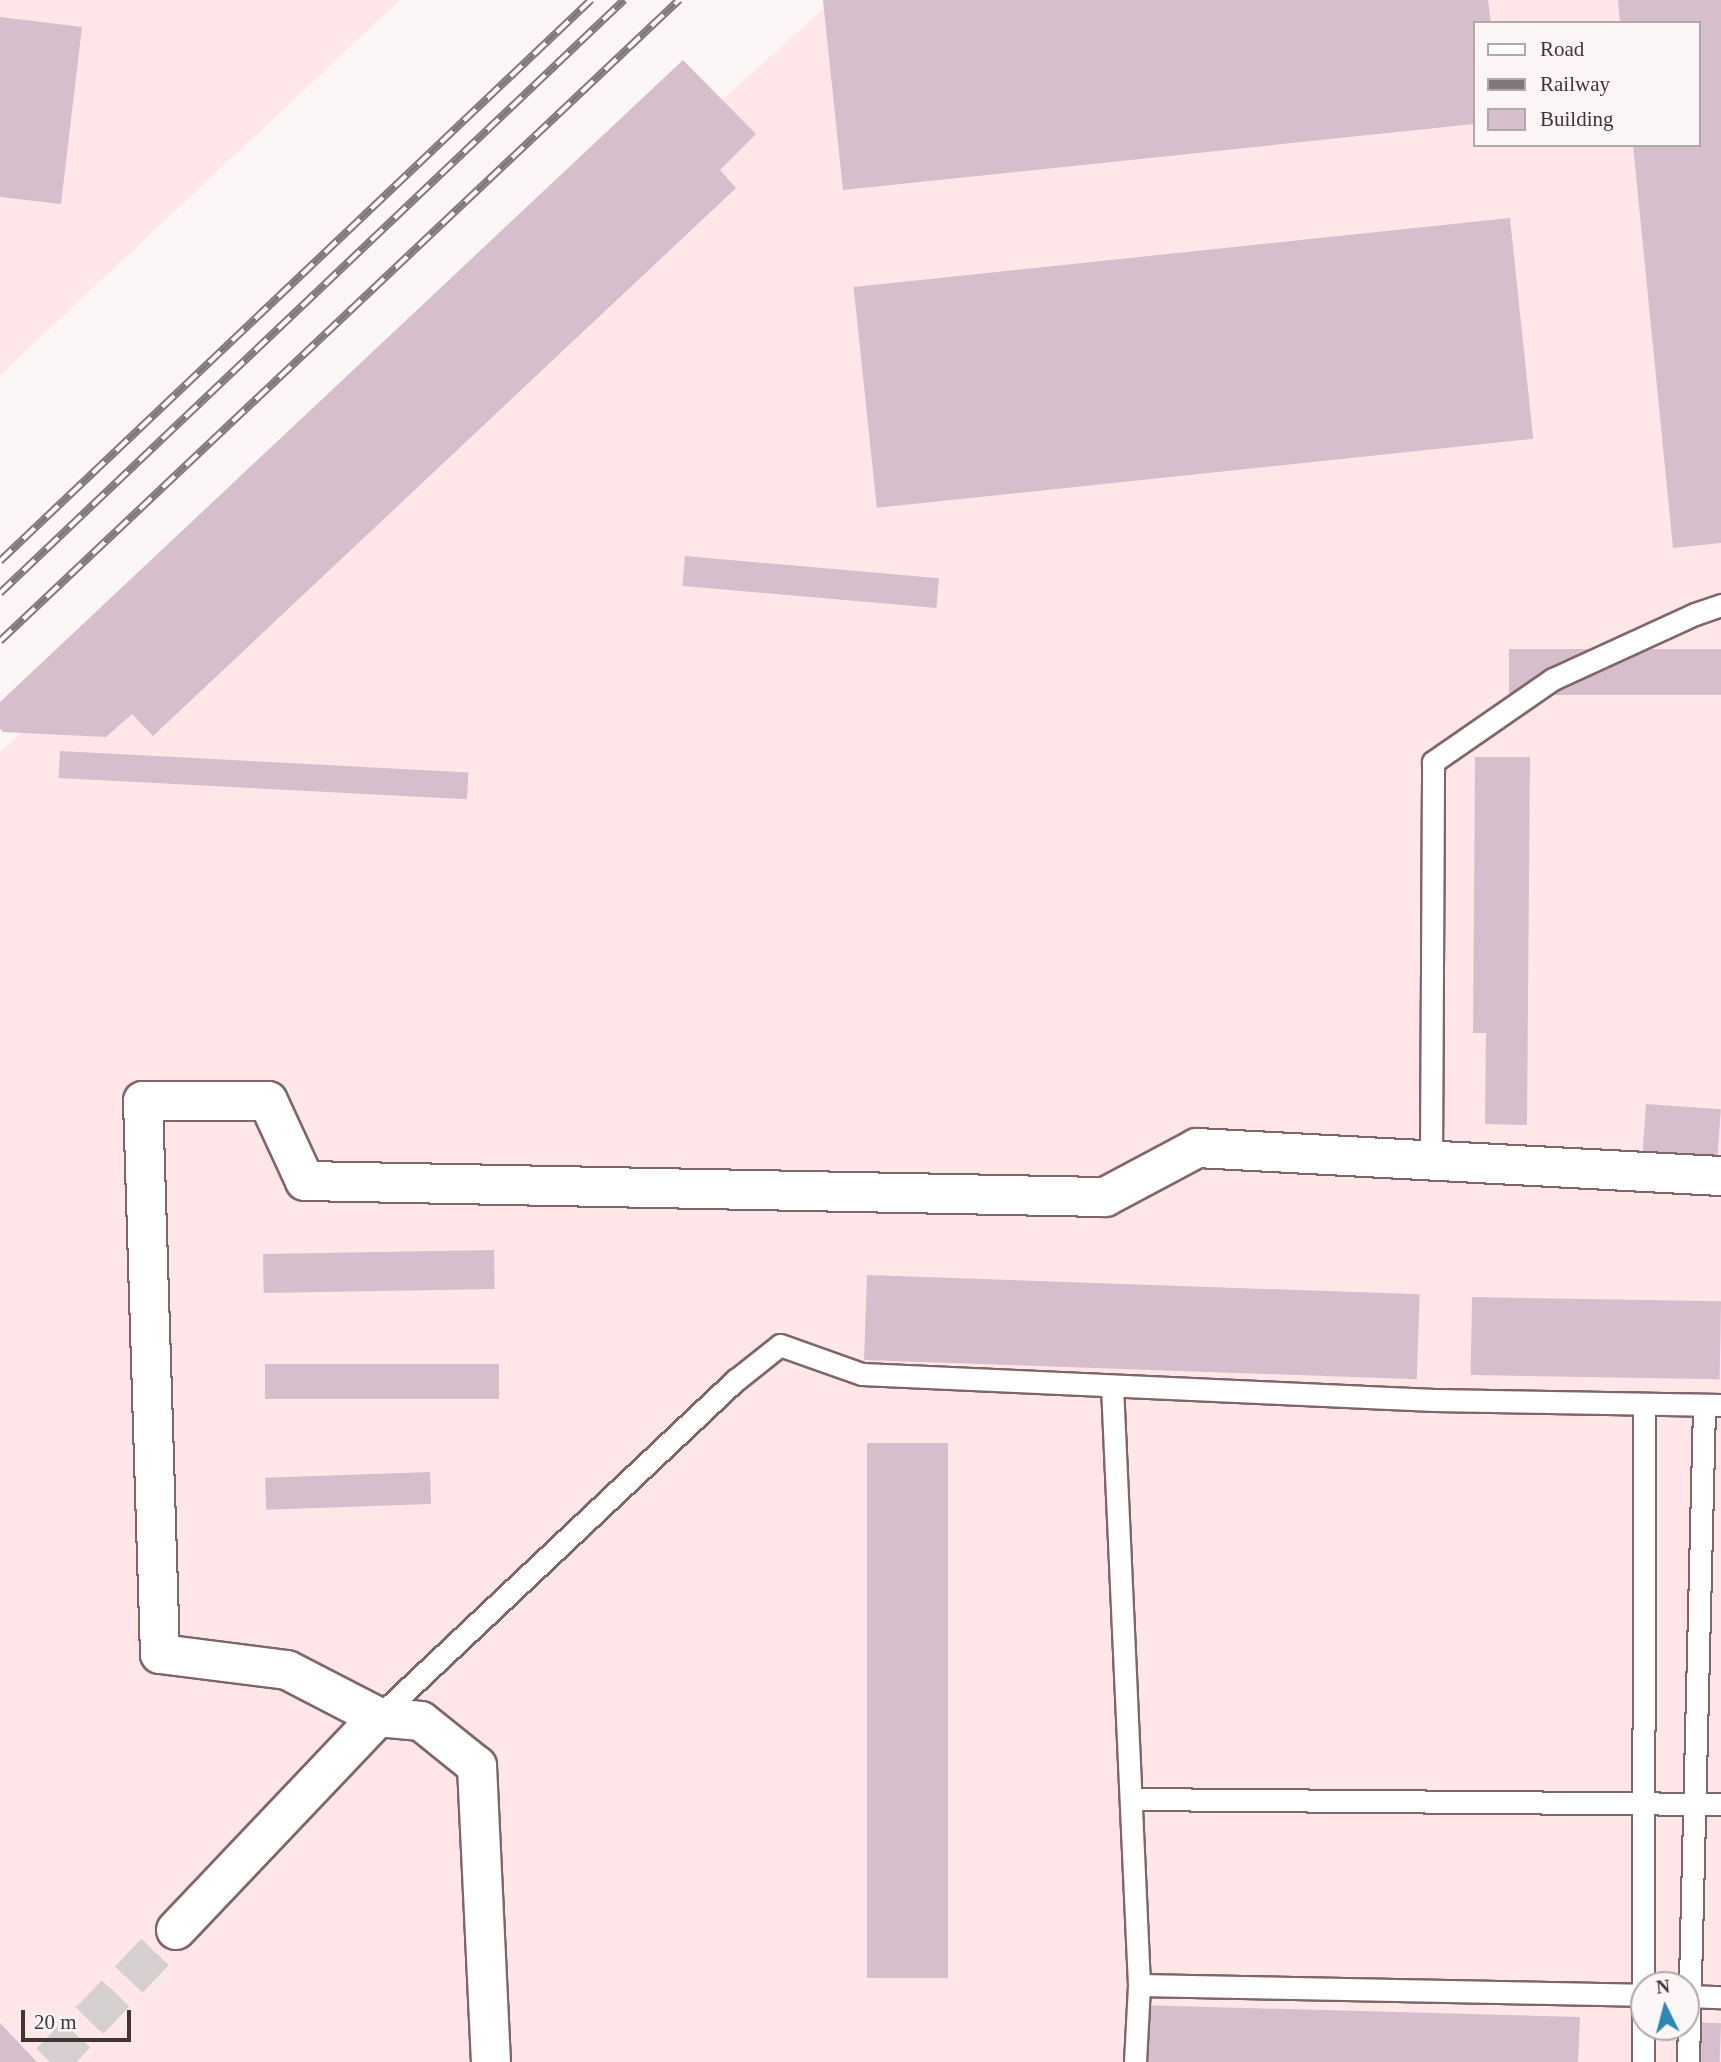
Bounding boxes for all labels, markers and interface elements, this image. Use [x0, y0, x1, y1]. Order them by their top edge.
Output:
legend [1472, 21, 1700, 147]
text: Road [1540, 37, 1584, 61]
text: Railway [1540, 72, 1610, 96]
text: Building [1540, 107, 1614, 131]
north arrow [1630, 1971, 1700, 2041]
text: N [1655, 1975, 1671, 1998]
scale bar [24, 1996, 135, 2040]
text: 20 m [34, 2010, 77, 2034]

